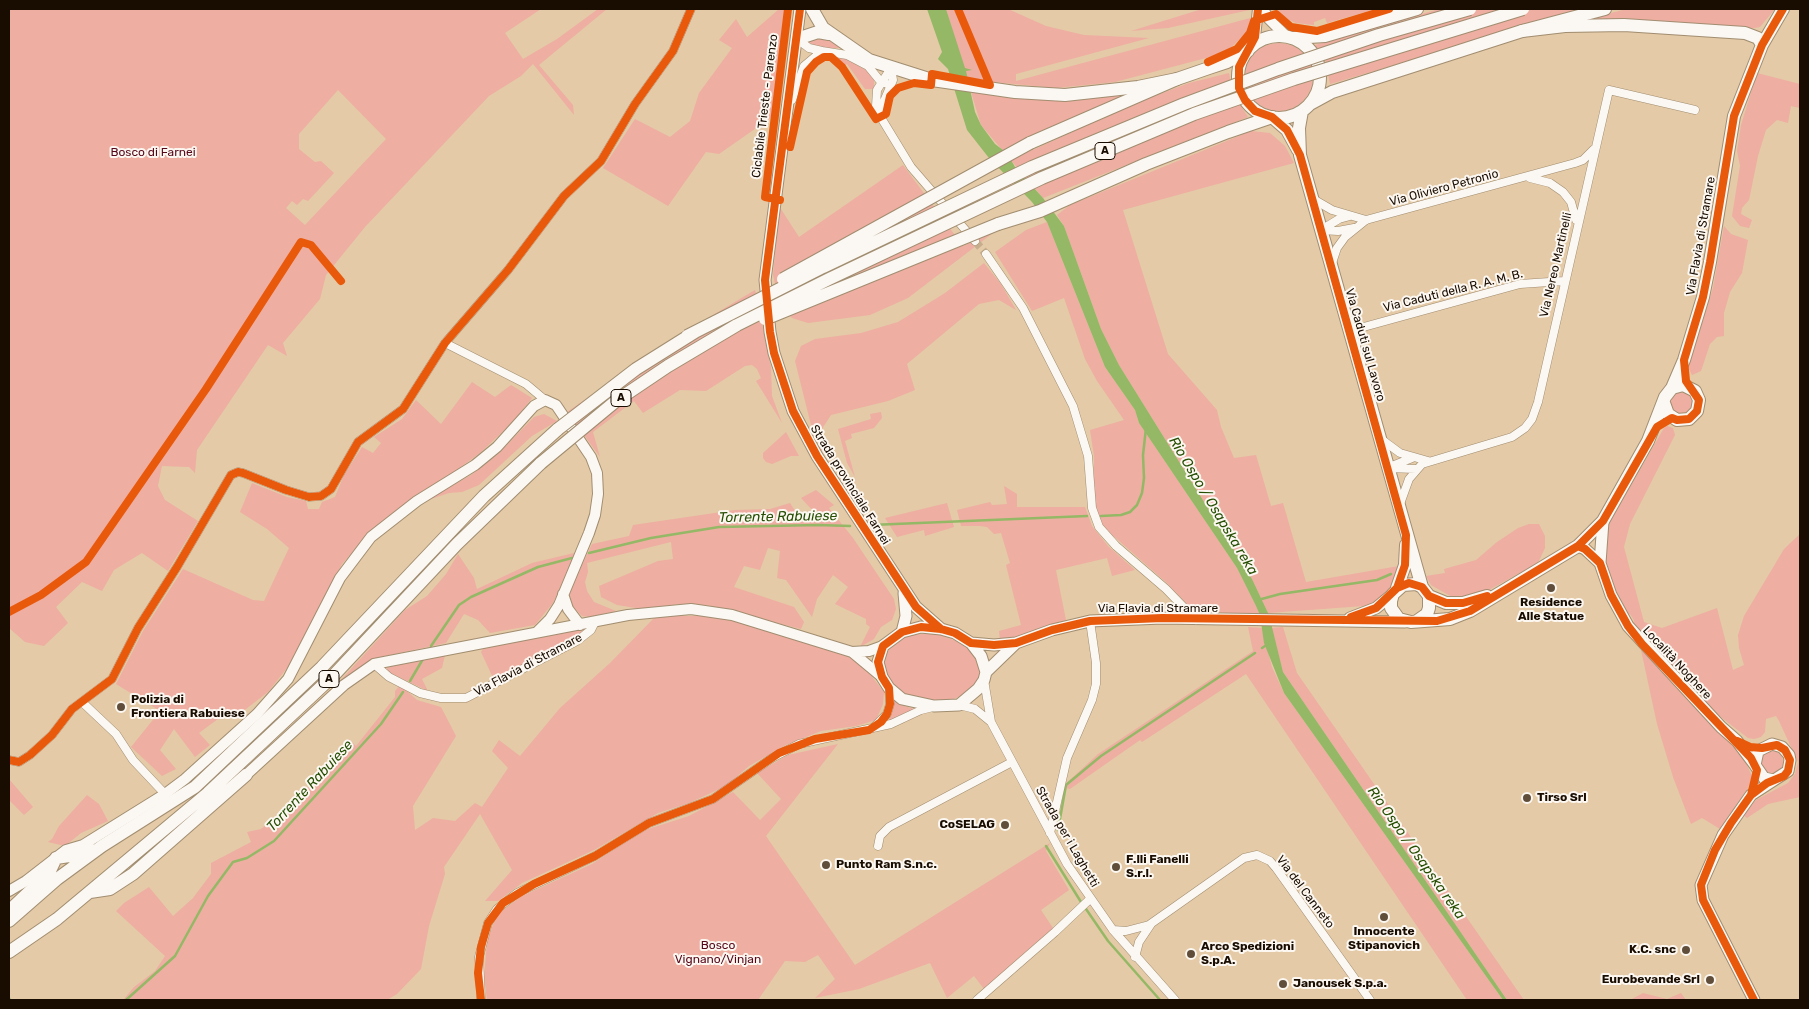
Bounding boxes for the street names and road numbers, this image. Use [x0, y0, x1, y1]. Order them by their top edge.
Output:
street label: Ciclabile Trieste - Parenzo [749, 33, 781, 179]
road number: A [1095, 142, 1115, 160]
street label: Via Oliviero Petronio [1388, 167, 1500, 209]
street label: Via Flavia di Stramare [1683, 175, 1719, 297]
street label: Via Nereo Martinelli [1537, 211, 1575, 319]
street label: Via Caduti della R. A. M. B. [1382, 267, 1524, 315]
street label: Via Caduti sul Lavoro [1342, 287, 1388, 403]
road number: A [611, 389, 631, 406]
street label: Strada provinciale Farnei [807, 422, 893, 548]
street label: Via Flavia di Stramare [1098, 602, 1218, 616]
street label: Località Noghere [1640, 624, 1714, 702]
street label: Via Flavia di Stramare [471, 630, 585, 700]
road number: A [319, 671, 339, 688]
street label: Strada per i Laghetti [1032, 784, 1102, 890]
street label: Via del Canneto [1273, 853, 1337, 931]

